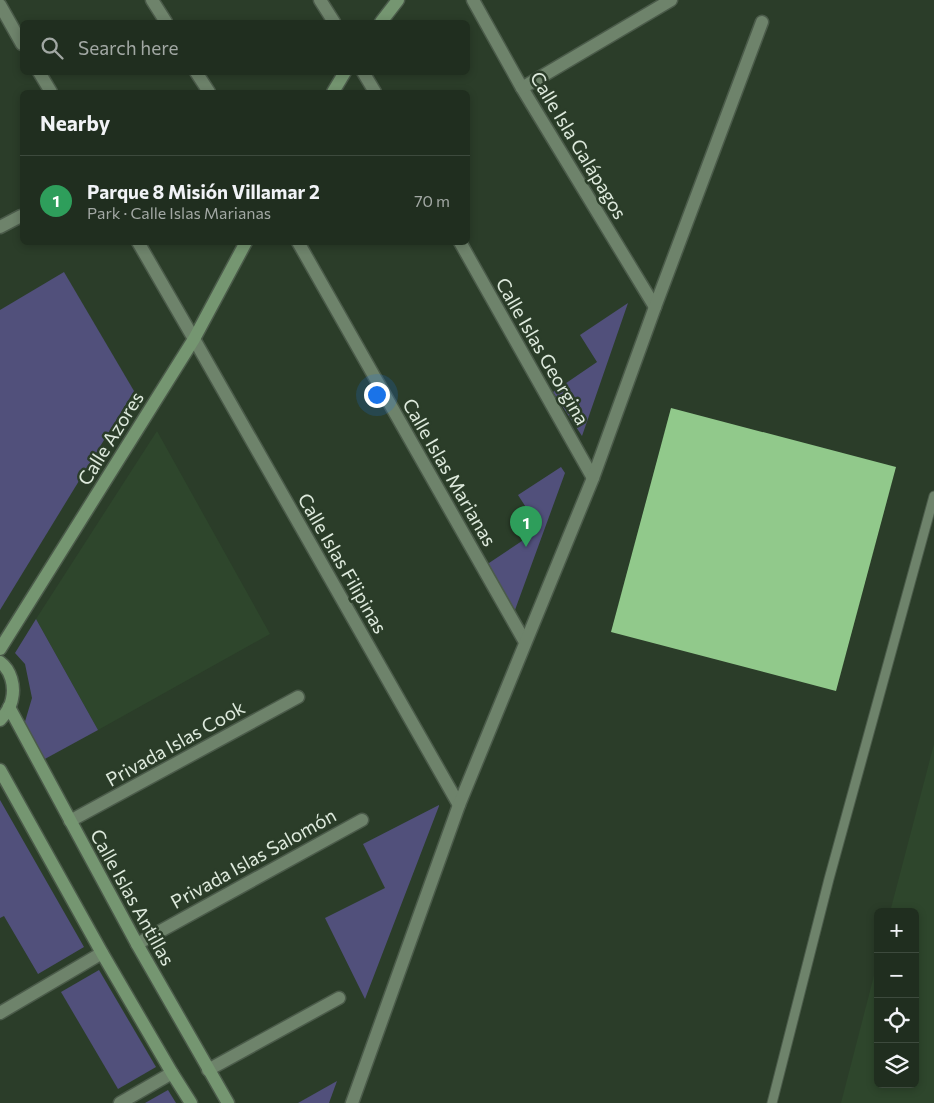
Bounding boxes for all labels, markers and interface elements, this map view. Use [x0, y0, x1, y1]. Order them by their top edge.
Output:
search box [20, 20, 470, 75]
icon: search [38, 34, 66, 62]
text: Search here [78, 36, 178, 59]
street label: Calle Isla Galápagos [526, 67, 632, 223]
text: Nearby [40, 110, 110, 135]
text: Parque 8 Misión Villamar 2 [87, 180, 320, 203]
text: 1 [52, 191, 60, 210]
text: 70 m [414, 191, 450, 210]
text: Park · Calle Islas Marianas [87, 203, 271, 222]
street label: Calle Islas Georgina [491, 273, 595, 429]
your location [364, 382, 390, 408]
street label: Calle Azores [72, 387, 148, 489]
street label: Calle Islas Marianas [398, 394, 502, 550]
street label: Calle Islas Filipinas [293, 489, 393, 637]
pin: 1 [510, 506, 542, 547]
street label: Privada Islas Cook [101, 695, 249, 791]
street label: Privada Islas Salomón [166, 803, 340, 913]
street label: Calle Islas Antillas [86, 825, 180, 969]
map controls [874, 908, 919, 1088]
button: + [874, 908, 919, 953]
button: − [874, 953, 919, 998]
button: locate [874, 998, 919, 1043]
button: layers [874, 1043, 919, 1088]

